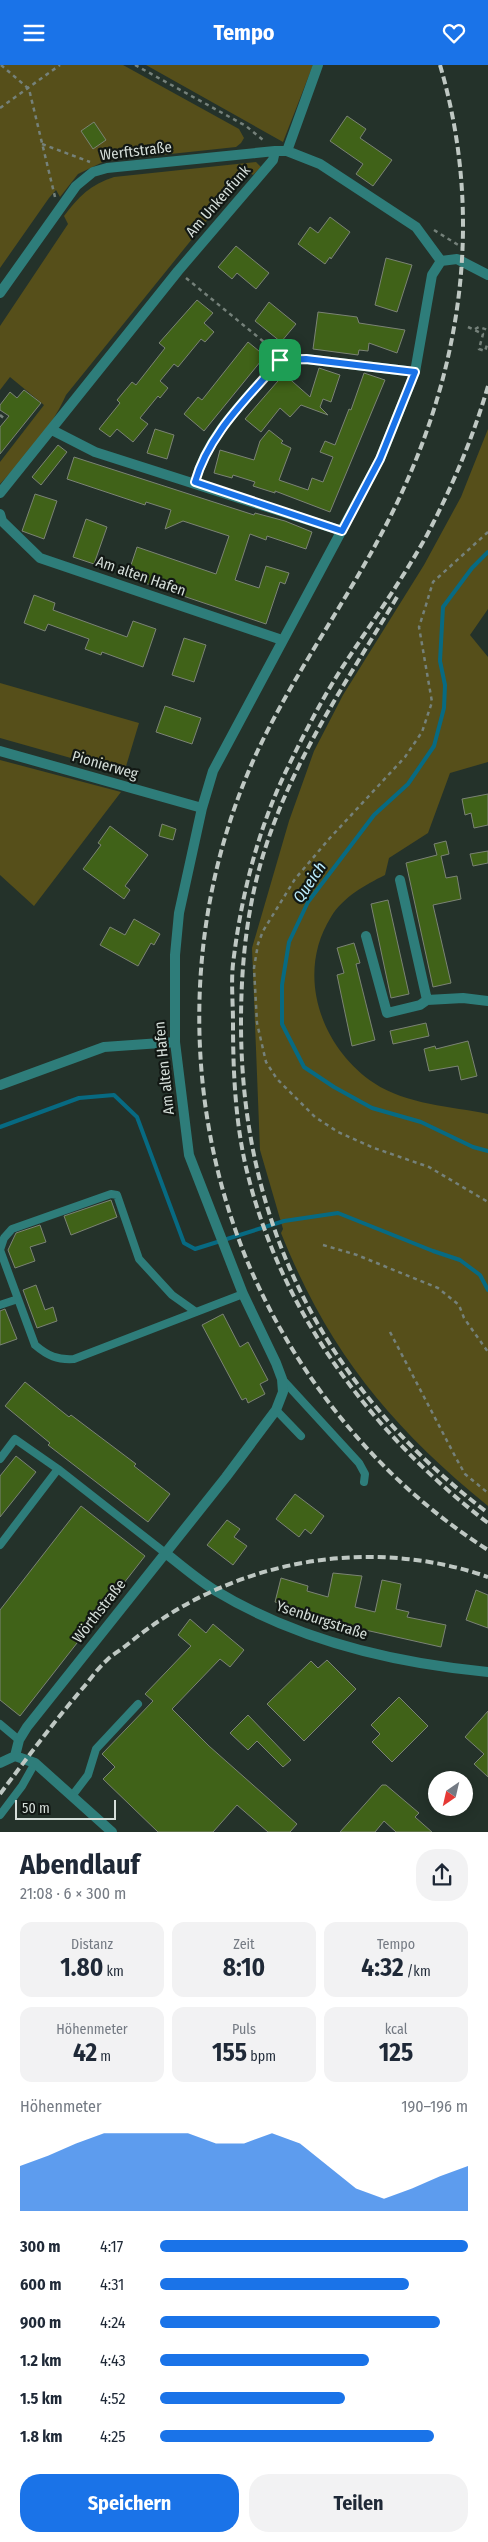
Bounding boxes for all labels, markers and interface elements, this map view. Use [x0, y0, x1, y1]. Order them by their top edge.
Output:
icon: menu [20, 19, 48, 47]
text: Tempo [213, 19, 275, 46]
icon: heart [440, 19, 468, 47]
street label: Werftstraße [99, 138, 173, 164]
street label: Am Unkenfunk [182, 161, 254, 241]
pin [259, 339, 301, 381]
icon: arrive [266, 346, 294, 374]
street label: Am alten Hafen [94, 552, 188, 600]
street label: Pionierweg [70, 747, 140, 783]
water label: Queich [289, 858, 330, 906]
street label: Am alten Hafen [150, 1020, 178, 1116]
street label: Wörthstraße [69, 1576, 129, 1646]
street label: Ysenburgstraße [274, 1597, 370, 1643]
north arrow [428, 1771, 472, 1816]
map controls [428, 1771, 473, 1816]
scale bar [15, 1797, 116, 1820]
text: 50 m [22, 1800, 50, 1817]
text: Abendlauf [20, 1848, 140, 1881]
button: share [416, 1849, 468, 1901]
text: 21:08 · 6 × 300 m [20, 1884, 126, 1903]
text: Distanz [71, 1936, 113, 1953]
text: Zeit [233, 1936, 255, 1953]
text: Tempo [377, 1936, 415, 1953]
text: 1.80 [60, 1953, 103, 1983]
text: 8:10 [223, 1953, 265, 1983]
text: 4:32 [361, 1953, 404, 1983]
text: km [103, 1963, 124, 1980]
text: /km [404, 1963, 431, 1980]
text: Höhenmeter [56, 2021, 128, 2038]
text: Puls [232, 2021, 256, 2038]
text: kcal [385, 2021, 407, 2038]
text: 42 [73, 2038, 97, 2068]
text: 155 [212, 2038, 247, 2068]
text: 125 [379, 2038, 413, 2068]
text: m [97, 2048, 111, 2065]
text: bpm [247, 2048, 276, 2065]
text: Höhenmeter [20, 2097, 102, 2116]
text: 190–196 m [401, 2097, 468, 2116]
text: 300 m [20, 2237, 61, 2256]
text: 4:17 [100, 2237, 123, 2256]
text: 600 m [20, 2275, 61, 2294]
text: 4:31 [100, 2275, 124, 2294]
text: 900 m [20, 2313, 61, 2332]
text: 4:24 [100, 2313, 126, 2332]
text: 1.2 km [20, 2351, 62, 2370]
text: 4:43 [100, 2351, 126, 2370]
text: 1.5 km [20, 2389, 62, 2408]
text: 4:52 [100, 2389, 125, 2408]
text: 1.8 km [20, 2427, 63, 2446]
text: 4:25 [100, 2427, 126, 2446]
button: Speichern [20, 2474, 239, 2532]
button: Teilen [249, 2474, 468, 2532]

